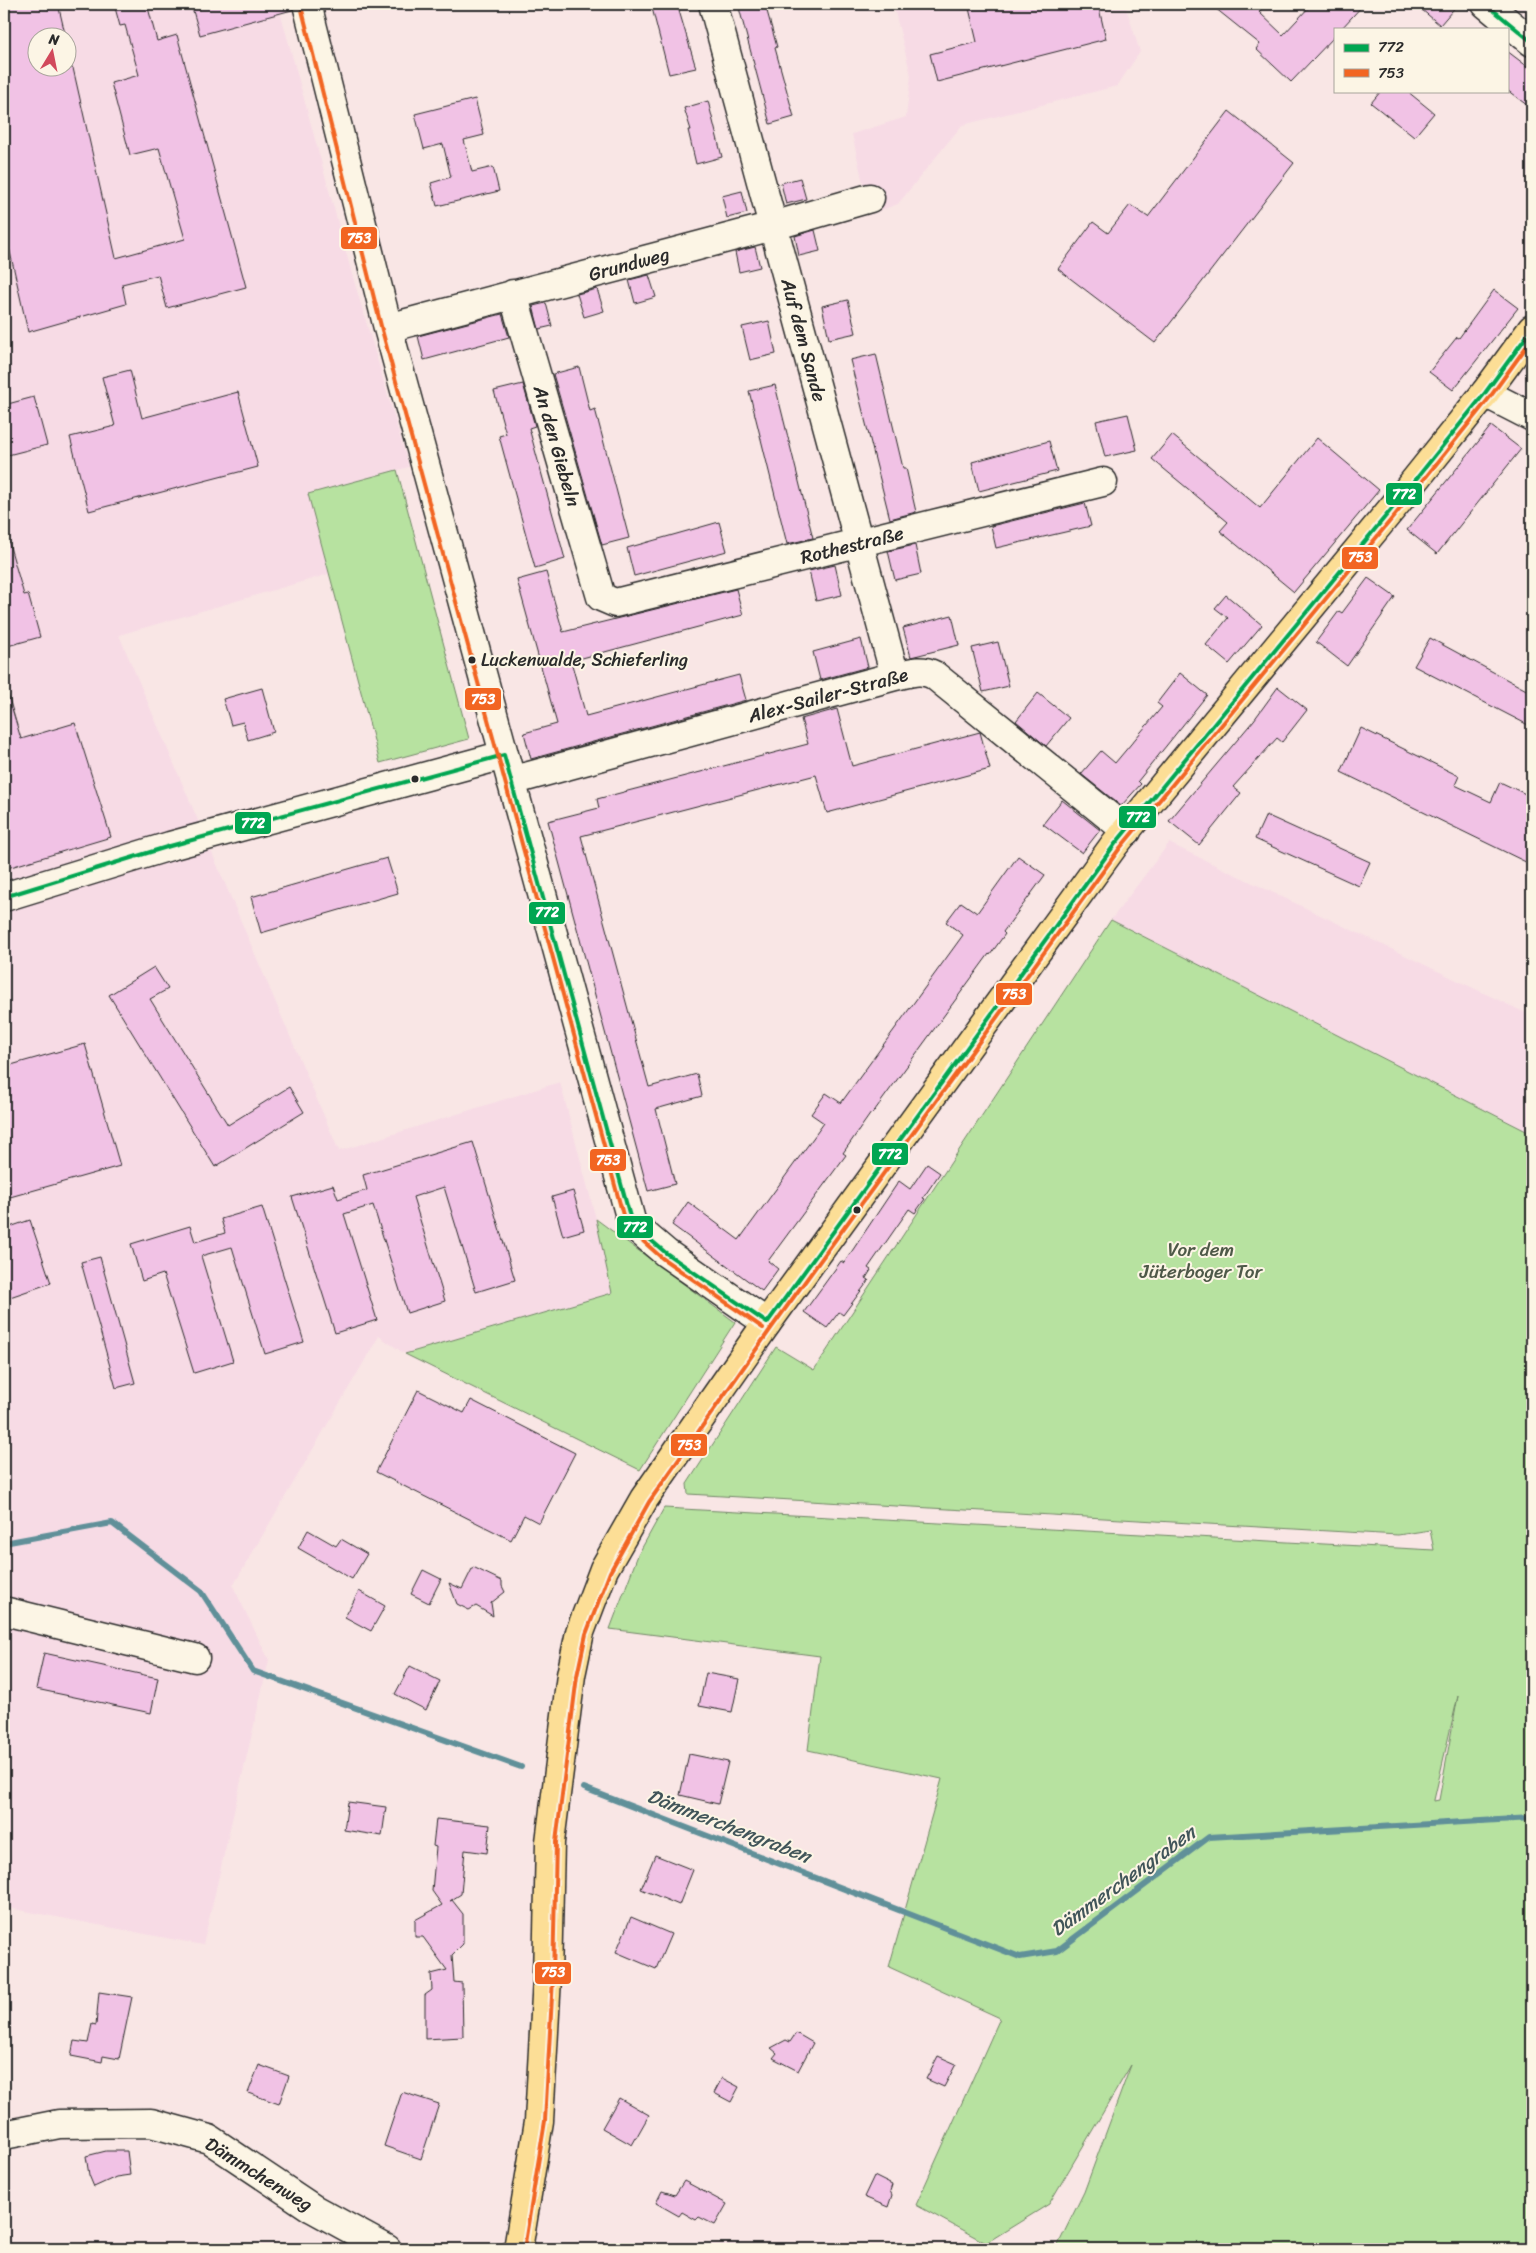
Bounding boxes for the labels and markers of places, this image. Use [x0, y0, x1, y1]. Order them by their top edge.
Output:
place label: Luckenwalde, Schieferling [481, 644, 688, 676]
marker: Luckenwalde, Schieferling [467, 655, 477, 665]
unlabelled marker [410, 774, 420, 784]
unlabelled marker [852, 1205, 862, 1215]

